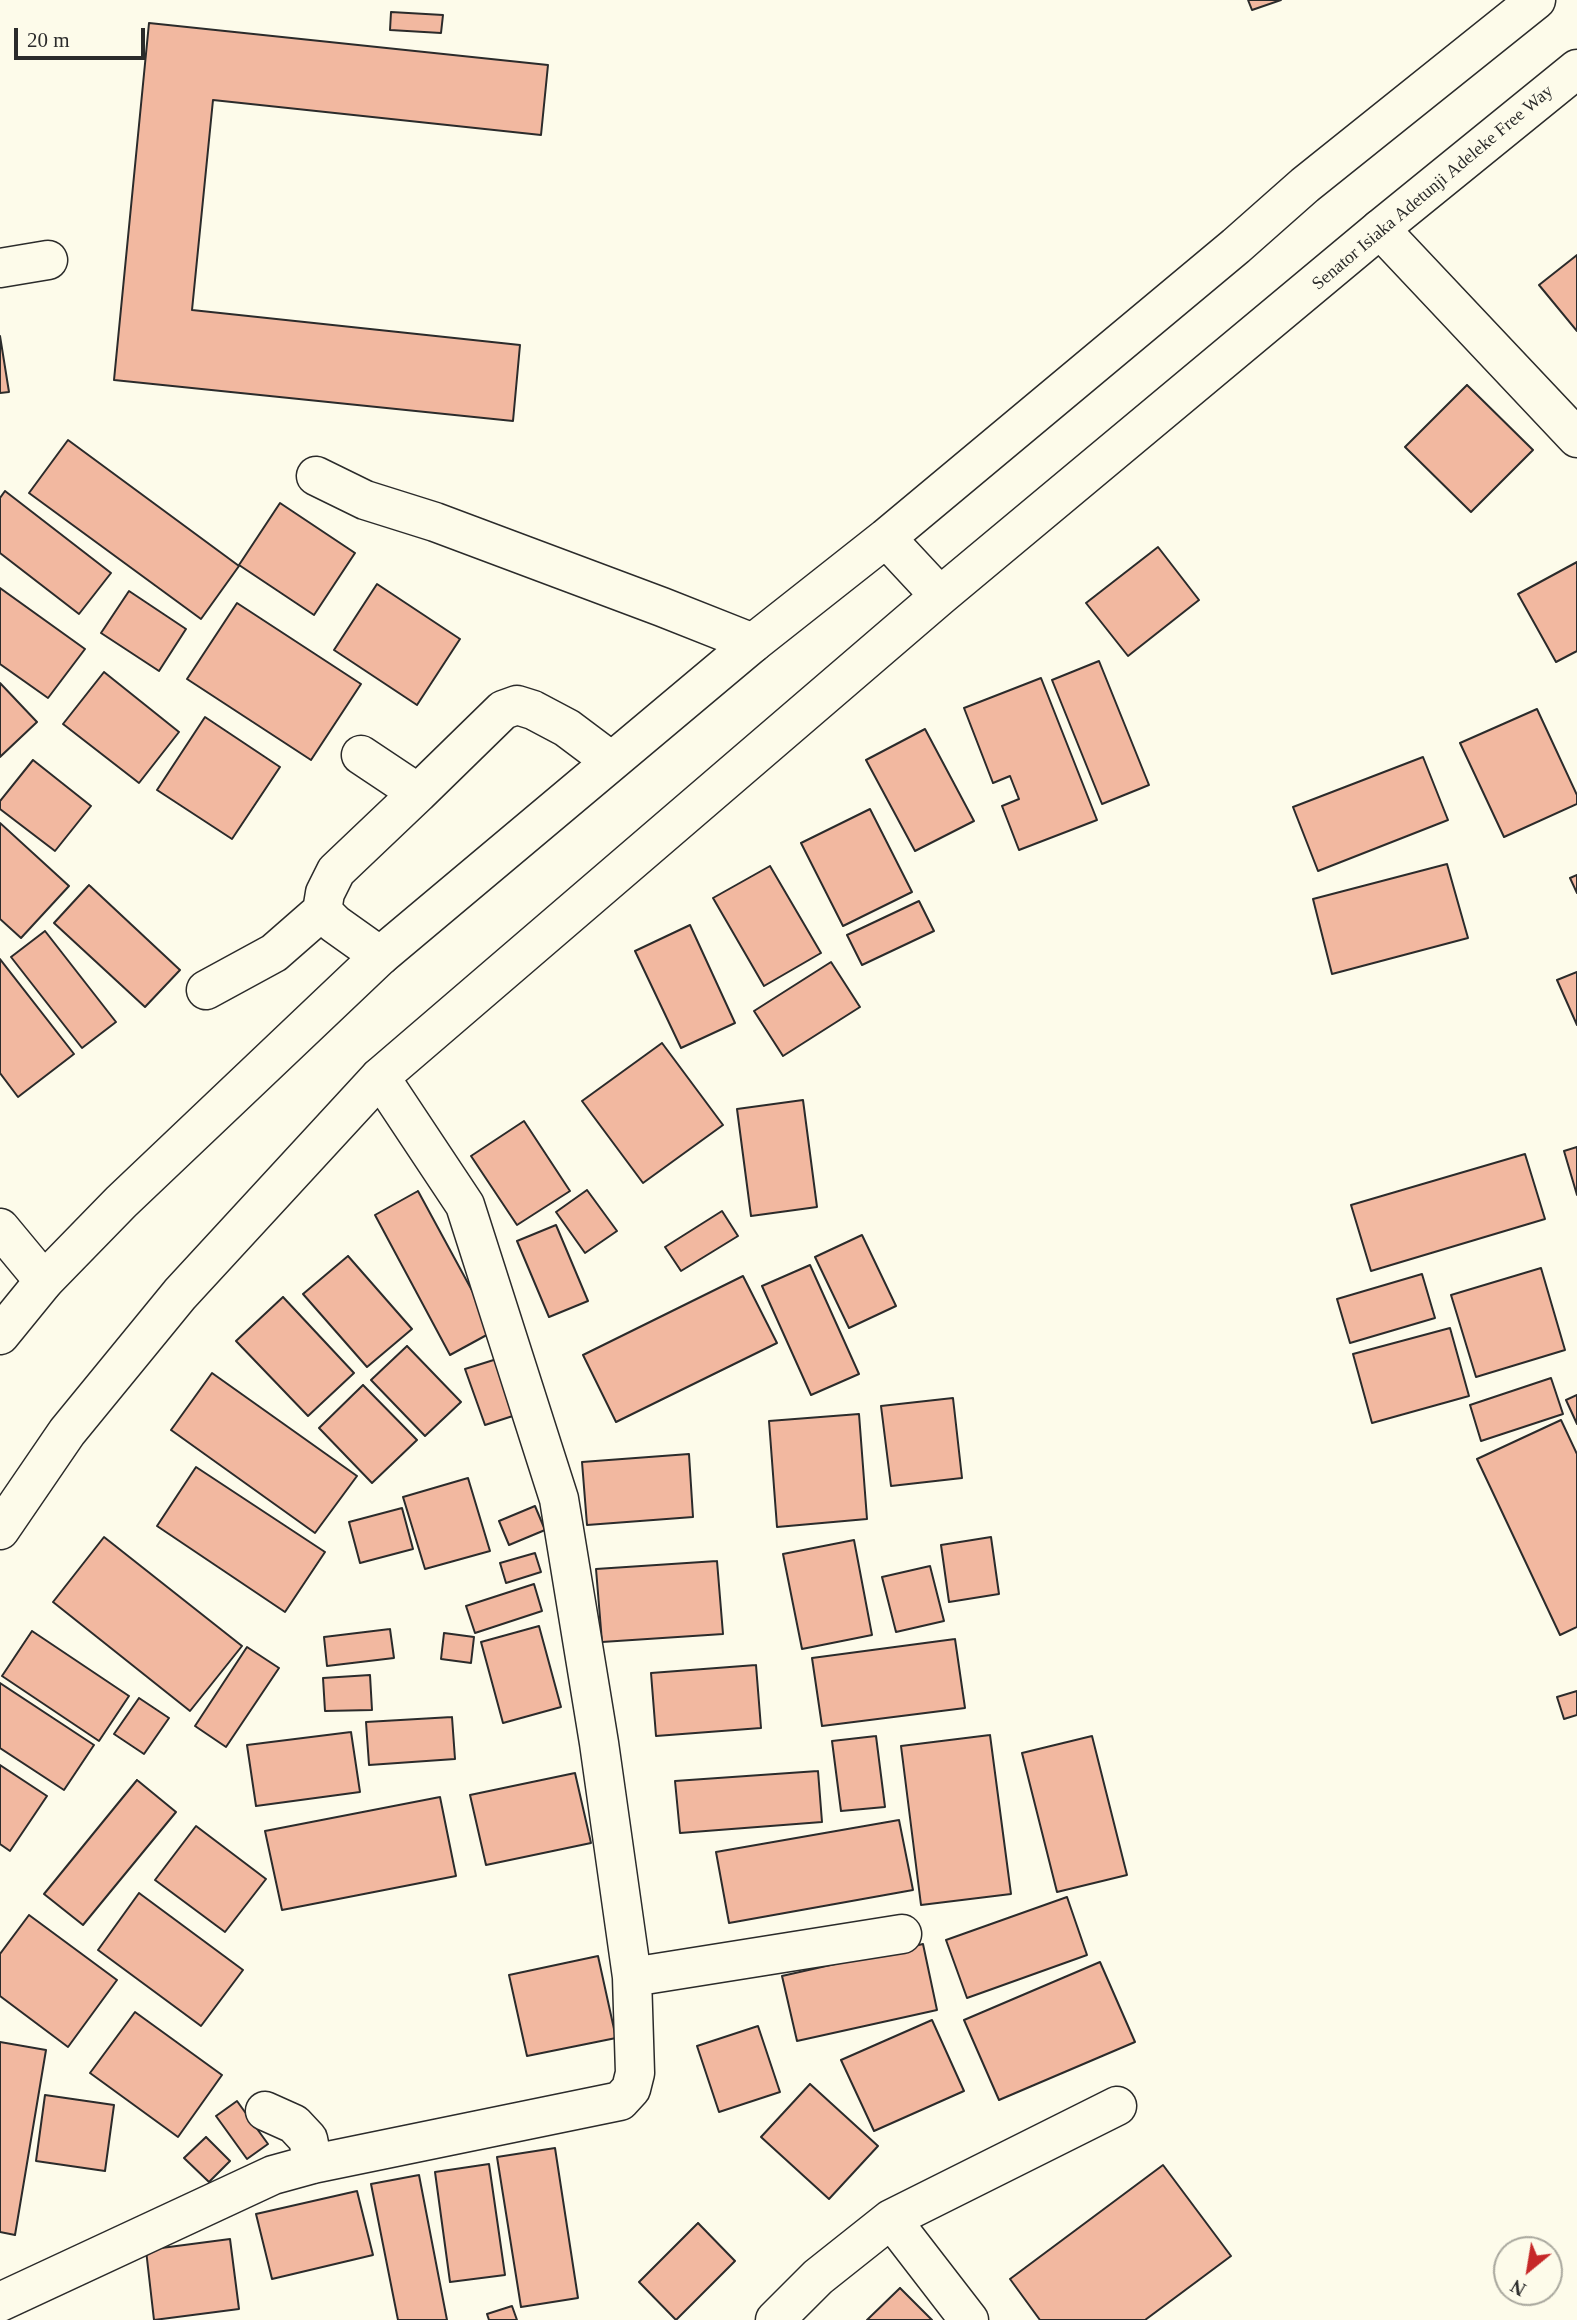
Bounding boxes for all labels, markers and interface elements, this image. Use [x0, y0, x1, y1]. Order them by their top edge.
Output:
scale bar [18, 14, 149, 58]
text: 20 m [27, 28, 70, 52]
street label: Senator Isiaka Adetunji Adeleke Free Way [1308, 81, 1558, 295]
north arrow [1493, 2236, 1563, 2306]
text: N [1507, 2275, 1529, 2300]

